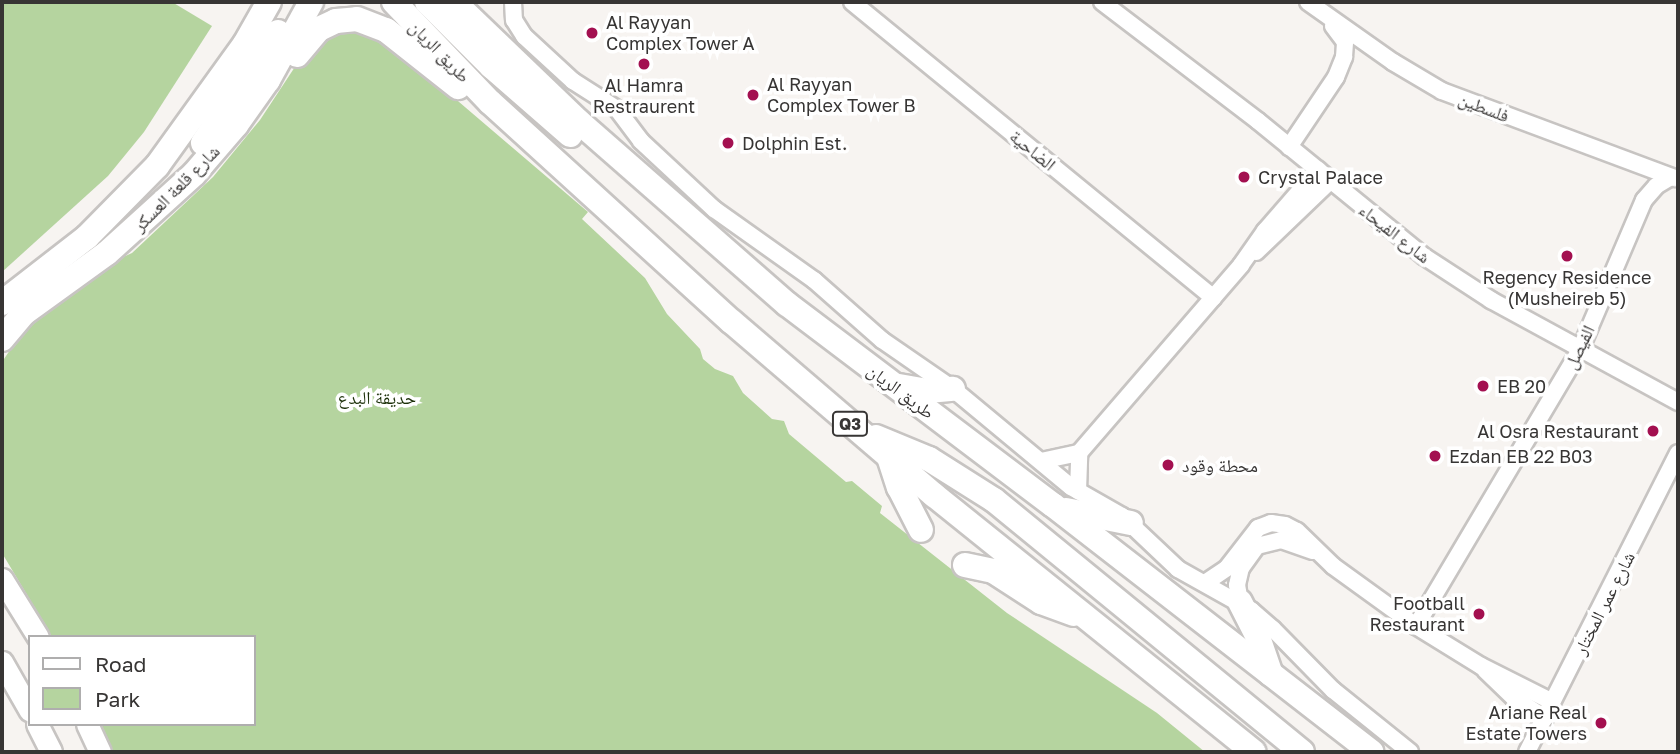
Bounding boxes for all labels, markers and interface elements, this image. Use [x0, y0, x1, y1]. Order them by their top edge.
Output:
place label: Al Rayyan Complex Tower A [606, 12, 755, 54]
street label: طريق الريان [405, 15, 475, 87]
marker: Al Rayyan Complex Tower A [584, 25, 600, 41]
marker: Al Hamra Restraurent [636, 56, 652, 72]
place label: Al Rayyan Complex Tower B [767, 74, 916, 116]
place label: Al Hamra Restraurent [593, 75, 695, 118]
marker: Al Rayyan Complex Tower B [745, 87, 761, 103]
street label: فلسطين [1456, 88, 1512, 126]
street label: الضاحية [1006, 125, 1060, 175]
place label: Dolphin Est. [742, 132, 847, 154]
marker: Dolphin Est. [720, 135, 736, 151]
street label: شارع قلعة العسكر [128, 140, 224, 236]
place label: Crystal Palace [1258, 166, 1383, 188]
marker: Crystal Palace [1236, 169, 1252, 185]
street label: شارع الفيحاء [1355, 198, 1435, 268]
marker: Regency Residence (Musheireb 5) [1559, 248, 1575, 264]
place label: Regency Residence (Musheireb 5) [1483, 267, 1651, 310]
street label: الفيصل [1559, 322, 1599, 372]
street label: طريق الريان [863, 359, 939, 423]
place label: EB 20 [1497, 375, 1546, 397]
marker: EB 20 [1475, 378, 1491, 394]
park label: حديقة البدع [338, 386, 416, 408]
road number: Q3 [831, 412, 869, 436]
place label: Al Osra Restaurant [1477, 420, 1639, 442]
marker: Al Osra Restaurant [1645, 423, 1661, 439]
place label: Ezdan EB 22 B03 [1449, 445, 1593, 467]
marker: Ezdan EB 22 B03 [1427, 448, 1443, 464]
place label: محطة وقود [1182, 454, 1258, 476]
marker: محطة وقود [1160, 457, 1176, 473]
street label: شارع عمر المختار [1569, 548, 1639, 658]
place label: Football Restaurant [1370, 593, 1465, 636]
marker: Football Restaurant [1471, 606, 1487, 622]
legend [28, 635, 256, 726]
text: Road [95, 651, 146, 677]
text: Park [95, 686, 140, 712]
place label: Ariane Real Estate Towers [1466, 702, 1587, 744]
marker: Ariane Real Estate Towers [1593, 715, 1609, 731]

